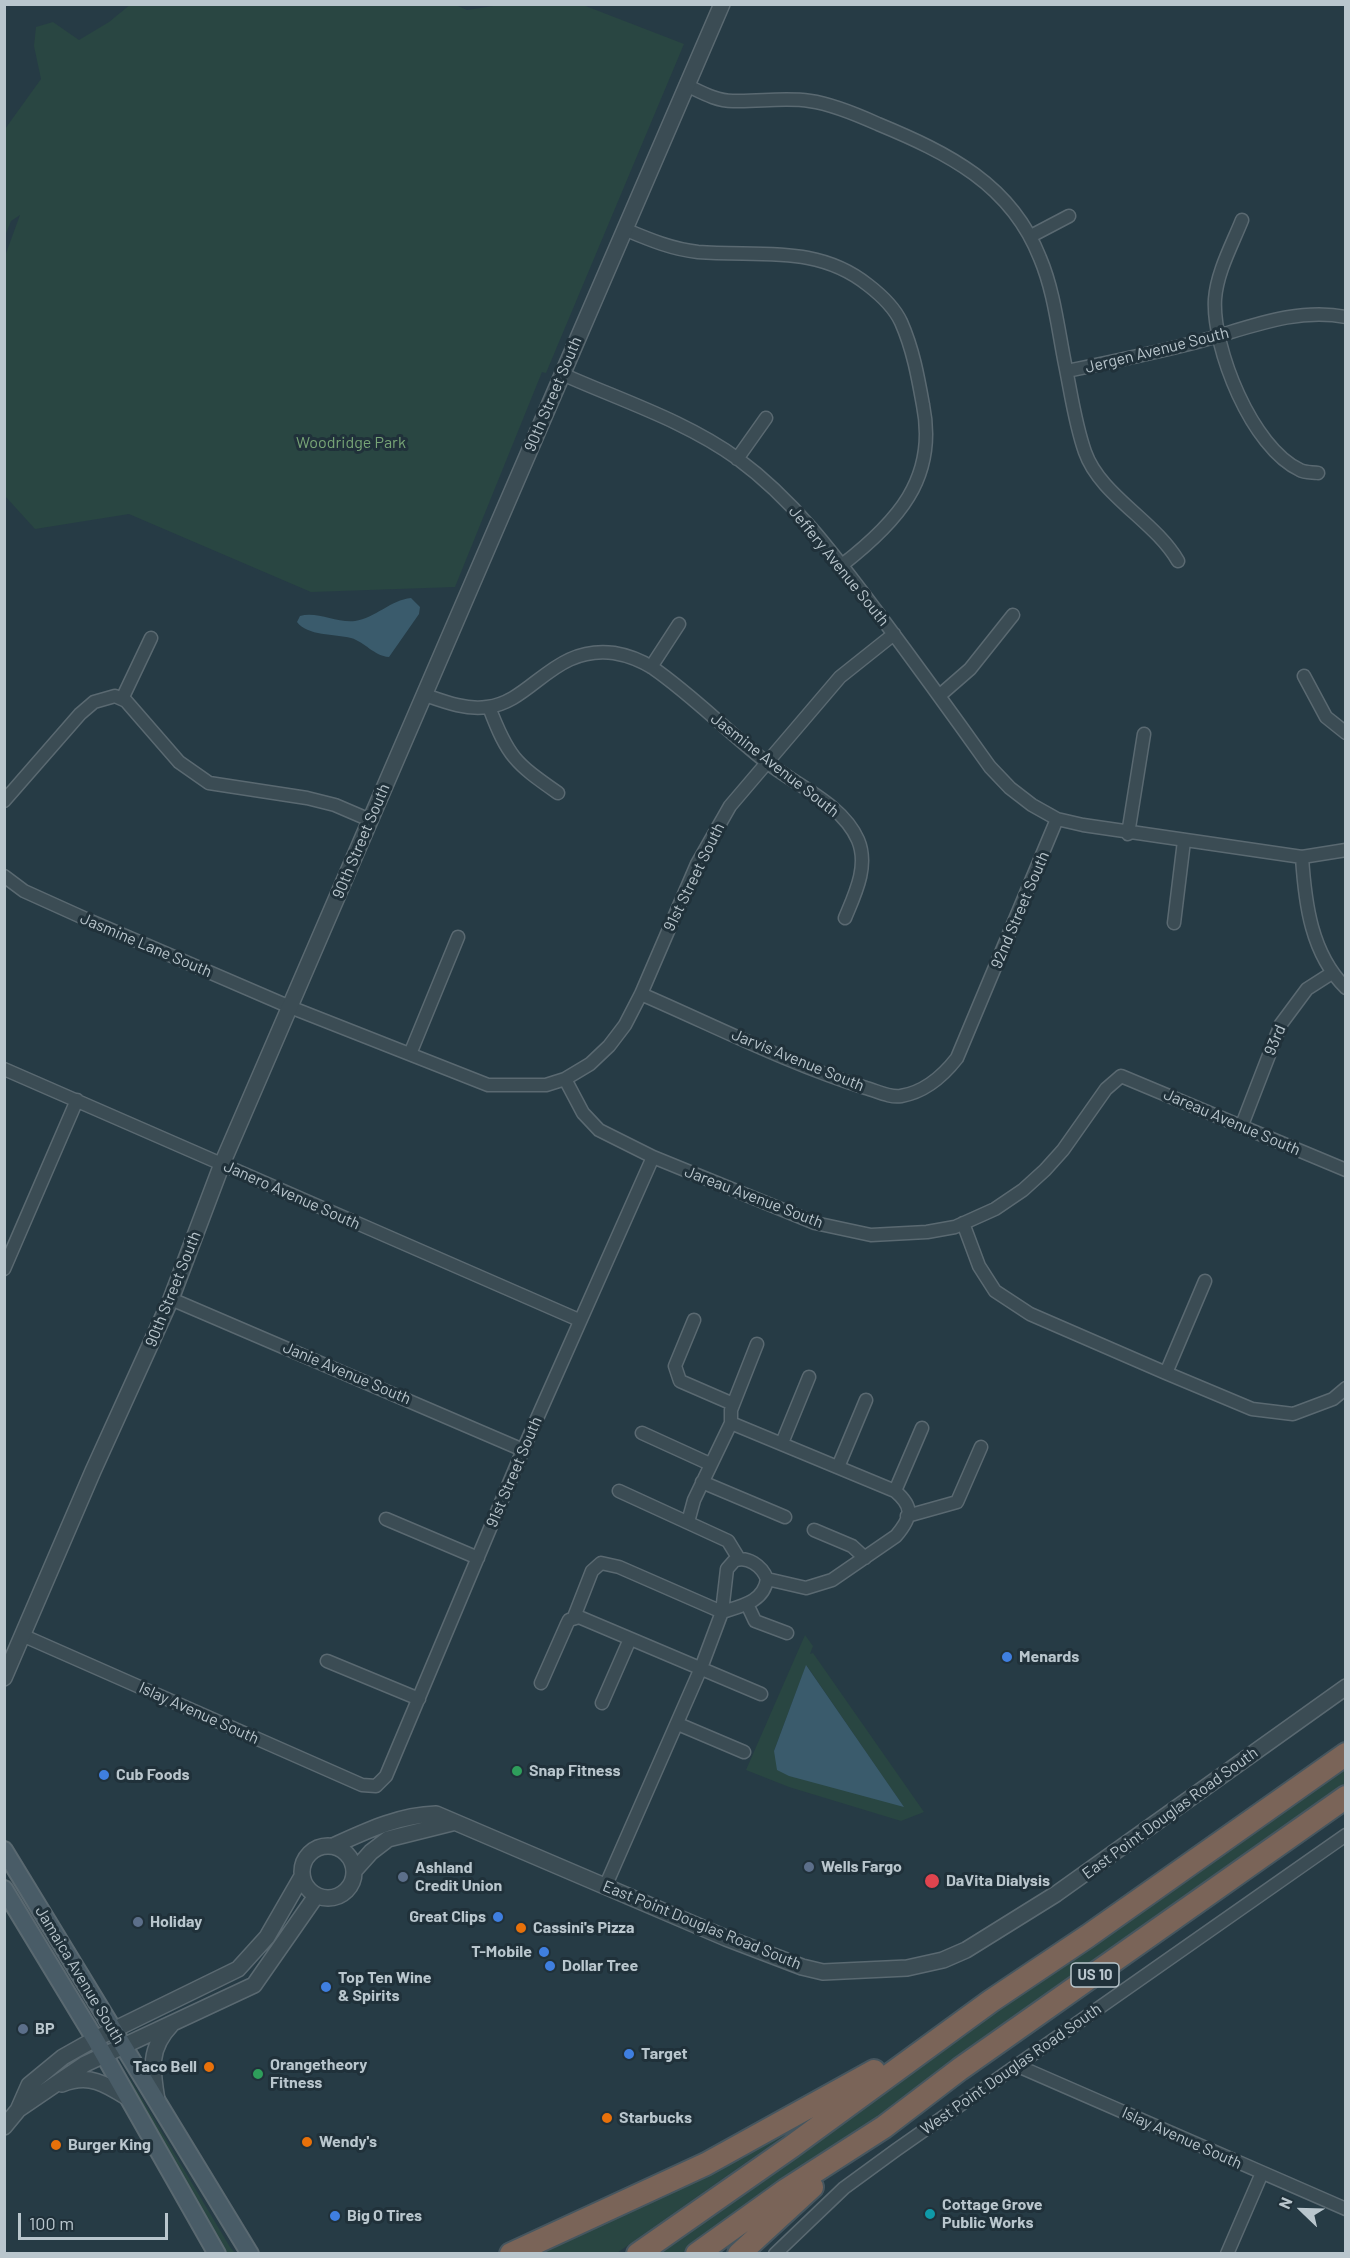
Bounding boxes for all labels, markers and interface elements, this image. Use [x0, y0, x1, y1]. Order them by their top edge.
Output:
street label: Jergen Avenue South [1083, 323, 1231, 377]
street label: 90th Street South [520, 334, 586, 454]
park label: Woodridge Park [296, 433, 406, 453]
street label: Jeffery Avenue South [785, 502, 893, 630]
street label: Jasmine Avenue South [707, 709, 843, 821]
street label: 90th Street South [328, 781, 394, 901]
street label: 91st Street South [659, 820, 729, 934]
street label: 92nd Street South [987, 849, 1053, 971]
street label: Jasmine Lane South [77, 909, 215, 981]
street label: 93rd [1260, 1022, 1290, 1058]
street label: Jarvis Avenue South [729, 1025, 867, 1095]
street label: Jareau Avenue South [1161, 1085, 1303, 1159]
street label: Janero Avenue South [221, 1156, 363, 1234]
street label: Jareau Avenue South [682, 1162, 826, 1232]
street label: 90th Street South [141, 1228, 205, 1350]
street label: Janie Avenue South [280, 1337, 414, 1409]
street label: 91st Street South [482, 1414, 546, 1530]
place label: Menards [1019, 1647, 1079, 1667]
marker: Menards [1000, 1650, 1014, 1664]
street label: Islay Avenue South [136, 1678, 262, 1748]
street label: East Point Douglas Road South [1078, 1743, 1262, 1883]
place label: Snap Fitness [529, 1761, 620, 1781]
marker: Snap Fitness [510, 1764, 524, 1778]
place label: Cub Foods [116, 1765, 190, 1785]
marker: Cub Foods [97, 1768, 111, 1782]
place label: Wells Fargo [821, 1857, 902, 1877]
place label: Ashland Credit Union [415, 1858, 502, 1896]
marker: Wells Fargo [802, 1860, 816, 1874]
marker: Ashland Credit Union [396, 1870, 410, 1884]
place label: DaVita Dialysis [946, 1871, 1050, 1891]
marker: DaVita Dialysis [923, 1872, 941, 1890]
street label: East Point Douglas Road South [600, 1876, 804, 1974]
street label: Jamaica Avenue South [31, 1902, 129, 2048]
place label: Great Clips [409, 1907, 486, 1927]
marker: Great Clips [491, 1910, 505, 1924]
place label: Holiday [150, 1912, 202, 1932]
marker: Holiday [131, 1915, 145, 1929]
place label: Cassini's Pizza [533, 1918, 634, 1938]
marker: Cassini's Pizza [514, 1921, 528, 1935]
place label: T-Mobile [471, 1942, 532, 1962]
marker: T-Mobile [537, 1945, 551, 1959]
place label: Dollar Tree [562, 1956, 638, 1976]
marker: Dollar Tree [543, 1959, 557, 1973]
road number: US 10 [1071, 1963, 1119, 1987]
place label: Top Ten Wine & Spirits [338, 1968, 431, 2006]
marker: Top Ten Wine & Spirits [319, 1980, 333, 1994]
street label: West Point Douglas Road South [917, 1999, 1105, 2139]
place label: BP [35, 2019, 54, 2039]
marker: BP [16, 2022, 30, 2036]
place label: Target [641, 2044, 688, 2064]
marker: Target [622, 2047, 636, 2061]
place label: Orangetheory Fitness [270, 2055, 367, 2093]
place label: Taco Bell [133, 2057, 197, 2077]
marker: Taco Bell [202, 2060, 216, 2074]
marker: Orangetheory Fitness [251, 2067, 265, 2081]
street label: Islay Avenue South [1119, 2103, 1245, 2173]
place label: Starbucks [619, 2108, 692, 2128]
marker: Starbucks [600, 2111, 614, 2125]
place label: Wendy's [319, 2132, 377, 2152]
place label: Burger King [68, 2135, 151, 2155]
marker: Wendy's [300, 2135, 314, 2149]
marker: Burger King [49, 2138, 63, 2152]
north arrow [1272, 2180, 1332, 2240]
text: N [1274, 2194, 1296, 2211]
place label: Cottage Grove Public Works [942, 2195, 1043, 2233]
scale bar [21, 2201, 171, 2239]
place label: Big O Tires [347, 2206, 422, 2226]
marker: Cottage Grove Public Works [923, 2207, 937, 2221]
marker: Big O Tires [328, 2209, 342, 2223]
text: 100 m [29, 2212, 74, 2234]

